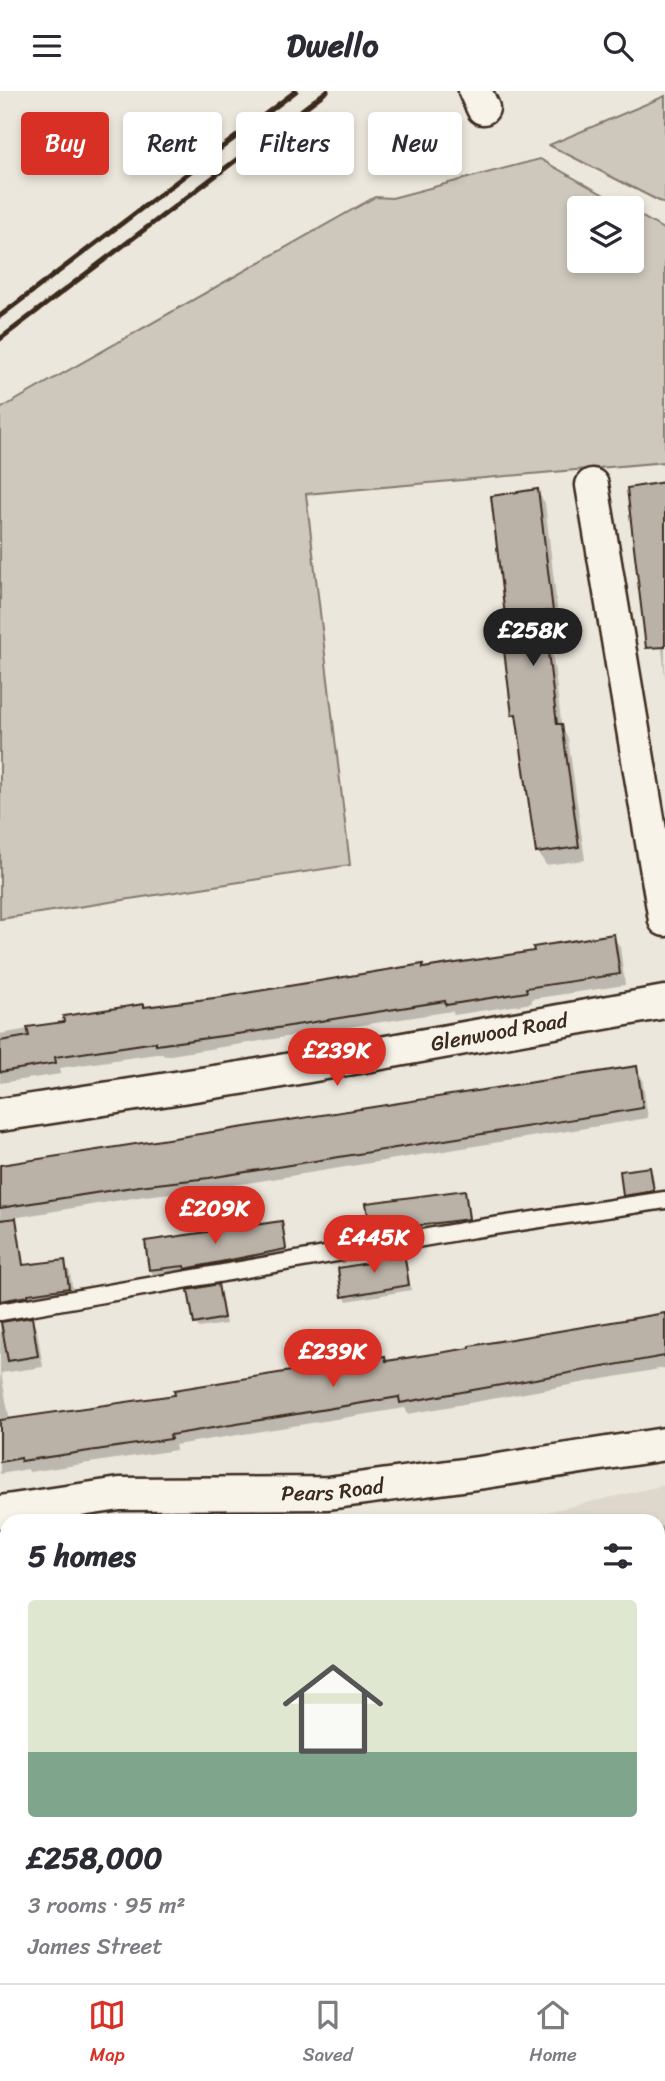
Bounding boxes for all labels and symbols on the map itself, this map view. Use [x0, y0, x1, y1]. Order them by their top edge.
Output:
pin: £258K [484, 609, 582, 668]
street label: Glenwood Road [428, 1001, 572, 1063]
pin: £239K [288, 1028, 386, 1088]
pin: £209K [166, 1187, 264, 1246]
pin: £445K [325, 1215, 423, 1275]
pin: £239K [284, 1329, 382, 1389]
street label: Pears Road [281, 1466, 388, 1512]

